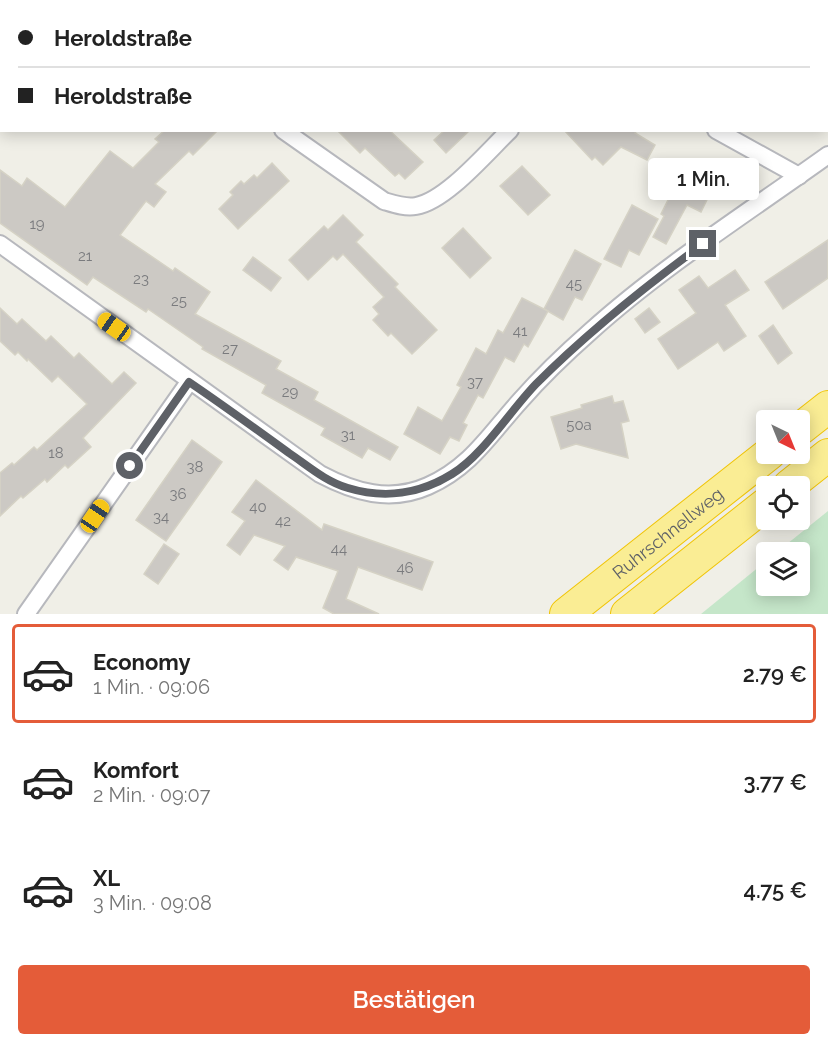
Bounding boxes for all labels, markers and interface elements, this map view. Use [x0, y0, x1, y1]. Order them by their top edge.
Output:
text: Heroldstraße [54, 25, 192, 51]
text: Heroldstraße [54, 83, 192, 109]
callout: 1 Min. [648, 157, 758, 199]
text: 1 Min. [677, 167, 730, 191]
house number: 19 [29, 215, 45, 233]
route end [689, 230, 716, 257]
house number: 21 [78, 247, 93, 265]
house number: 23 [133, 270, 149, 288]
house number: 45 [566, 275, 582, 293]
house number: 25 [171, 292, 187, 310]
car [94, 309, 134, 345]
house number: 41 [513, 322, 528, 340]
house number: 27 [222, 340, 238, 358]
house number: 37 [467, 373, 483, 391]
house number: 29 [282, 383, 299, 401]
north arrow [756, 410, 810, 464]
map controls [756, 410, 810, 596]
house number: 50a [566, 416, 592, 434]
house number: 31 [341, 426, 356, 444]
house number: 18 [48, 444, 64, 462]
route start [116, 452, 143, 479]
house number: 38 [187, 458, 204, 476]
button: locate [756, 476, 810, 530]
street label: Ruhrschnellweg [608, 483, 727, 583]
house number: 36 [169, 485, 187, 503]
car [77, 496, 113, 536]
house number: 40 [249, 498, 267, 516]
house number: 34 [153, 508, 169, 526]
house number: 42 [275, 512, 291, 530]
house number: 44 [331, 540, 347, 558]
button: layers [756, 542, 810, 596]
house number: 46 [396, 559, 414, 577]
icon: car [21, 647, 75, 701]
text: Economy [93, 649, 191, 675]
text: 2.79 € [743, 661, 807, 687]
text: 1 Min. · 09:06 [93, 675, 210, 699]
icon: car [21, 755, 75, 809]
text: Komfort [93, 757, 179, 783]
text: 3.77 € [744, 769, 807, 795]
text: 2 Min. · 09:07 [93, 783, 210, 807]
icon: car [21, 863, 75, 917]
text: XL [93, 865, 120, 891]
text: 4.75 € [744, 877, 807, 903]
text: 3 Min. · 09:08 [93, 891, 212, 915]
button: Bestätigen [18, 965, 810, 1034]

